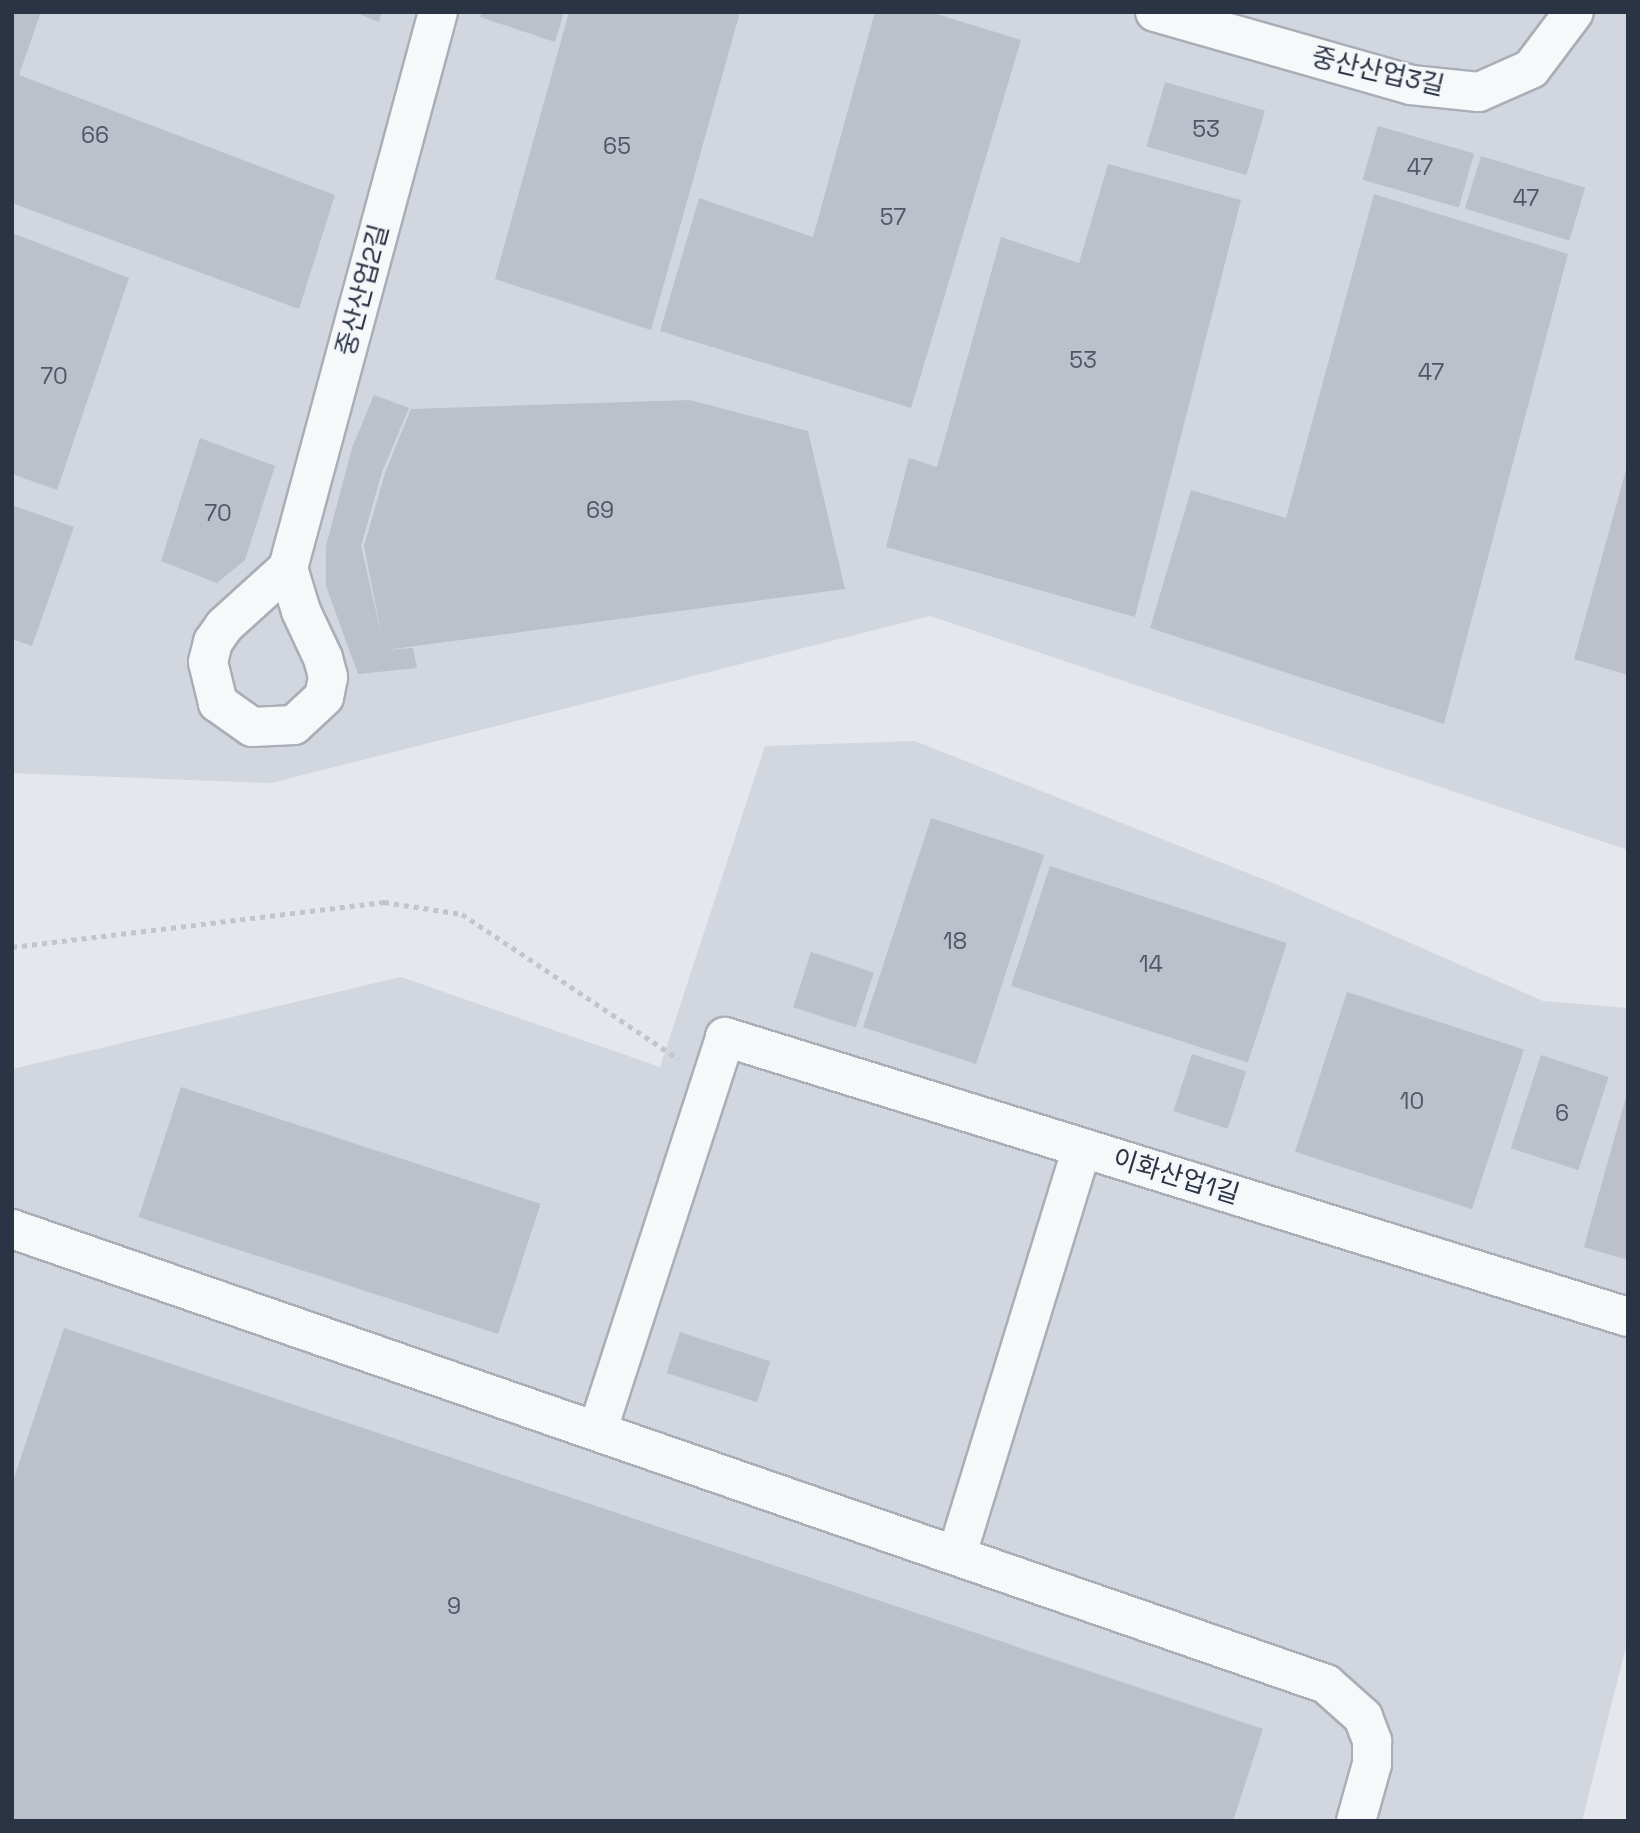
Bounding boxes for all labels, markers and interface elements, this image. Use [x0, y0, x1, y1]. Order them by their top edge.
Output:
street label: 중산산업3길 [1309, 42, 1447, 102]
house number: 53 [1192, 115, 1220, 143]
house number: 66 [81, 121, 109, 149]
house number: 65 [603, 132, 631, 160]
house number: 47 [1407, 153, 1433, 181]
house number: 47 [1513, 184, 1539, 212]
house number: 57 [880, 203, 906, 231]
street label: 중산산업2길 [330, 221, 396, 359]
house number: 53 [1069, 346, 1097, 374]
house number: 47 [1418, 358, 1444, 386]
house number: 70 [40, 362, 68, 390]
house number: 69 [586, 496, 614, 524]
house number: 70 [204, 499, 232, 527]
house number: 18 [943, 927, 967, 955]
house number: 14 [1139, 950, 1163, 978]
house number: 10 [1400, 1087, 1424, 1115]
house number: 6 [1555, 1099, 1569, 1127]
street label: 이화산업1길 [1109, 1143, 1243, 1211]
house number: 9 [447, 1592, 461, 1620]

